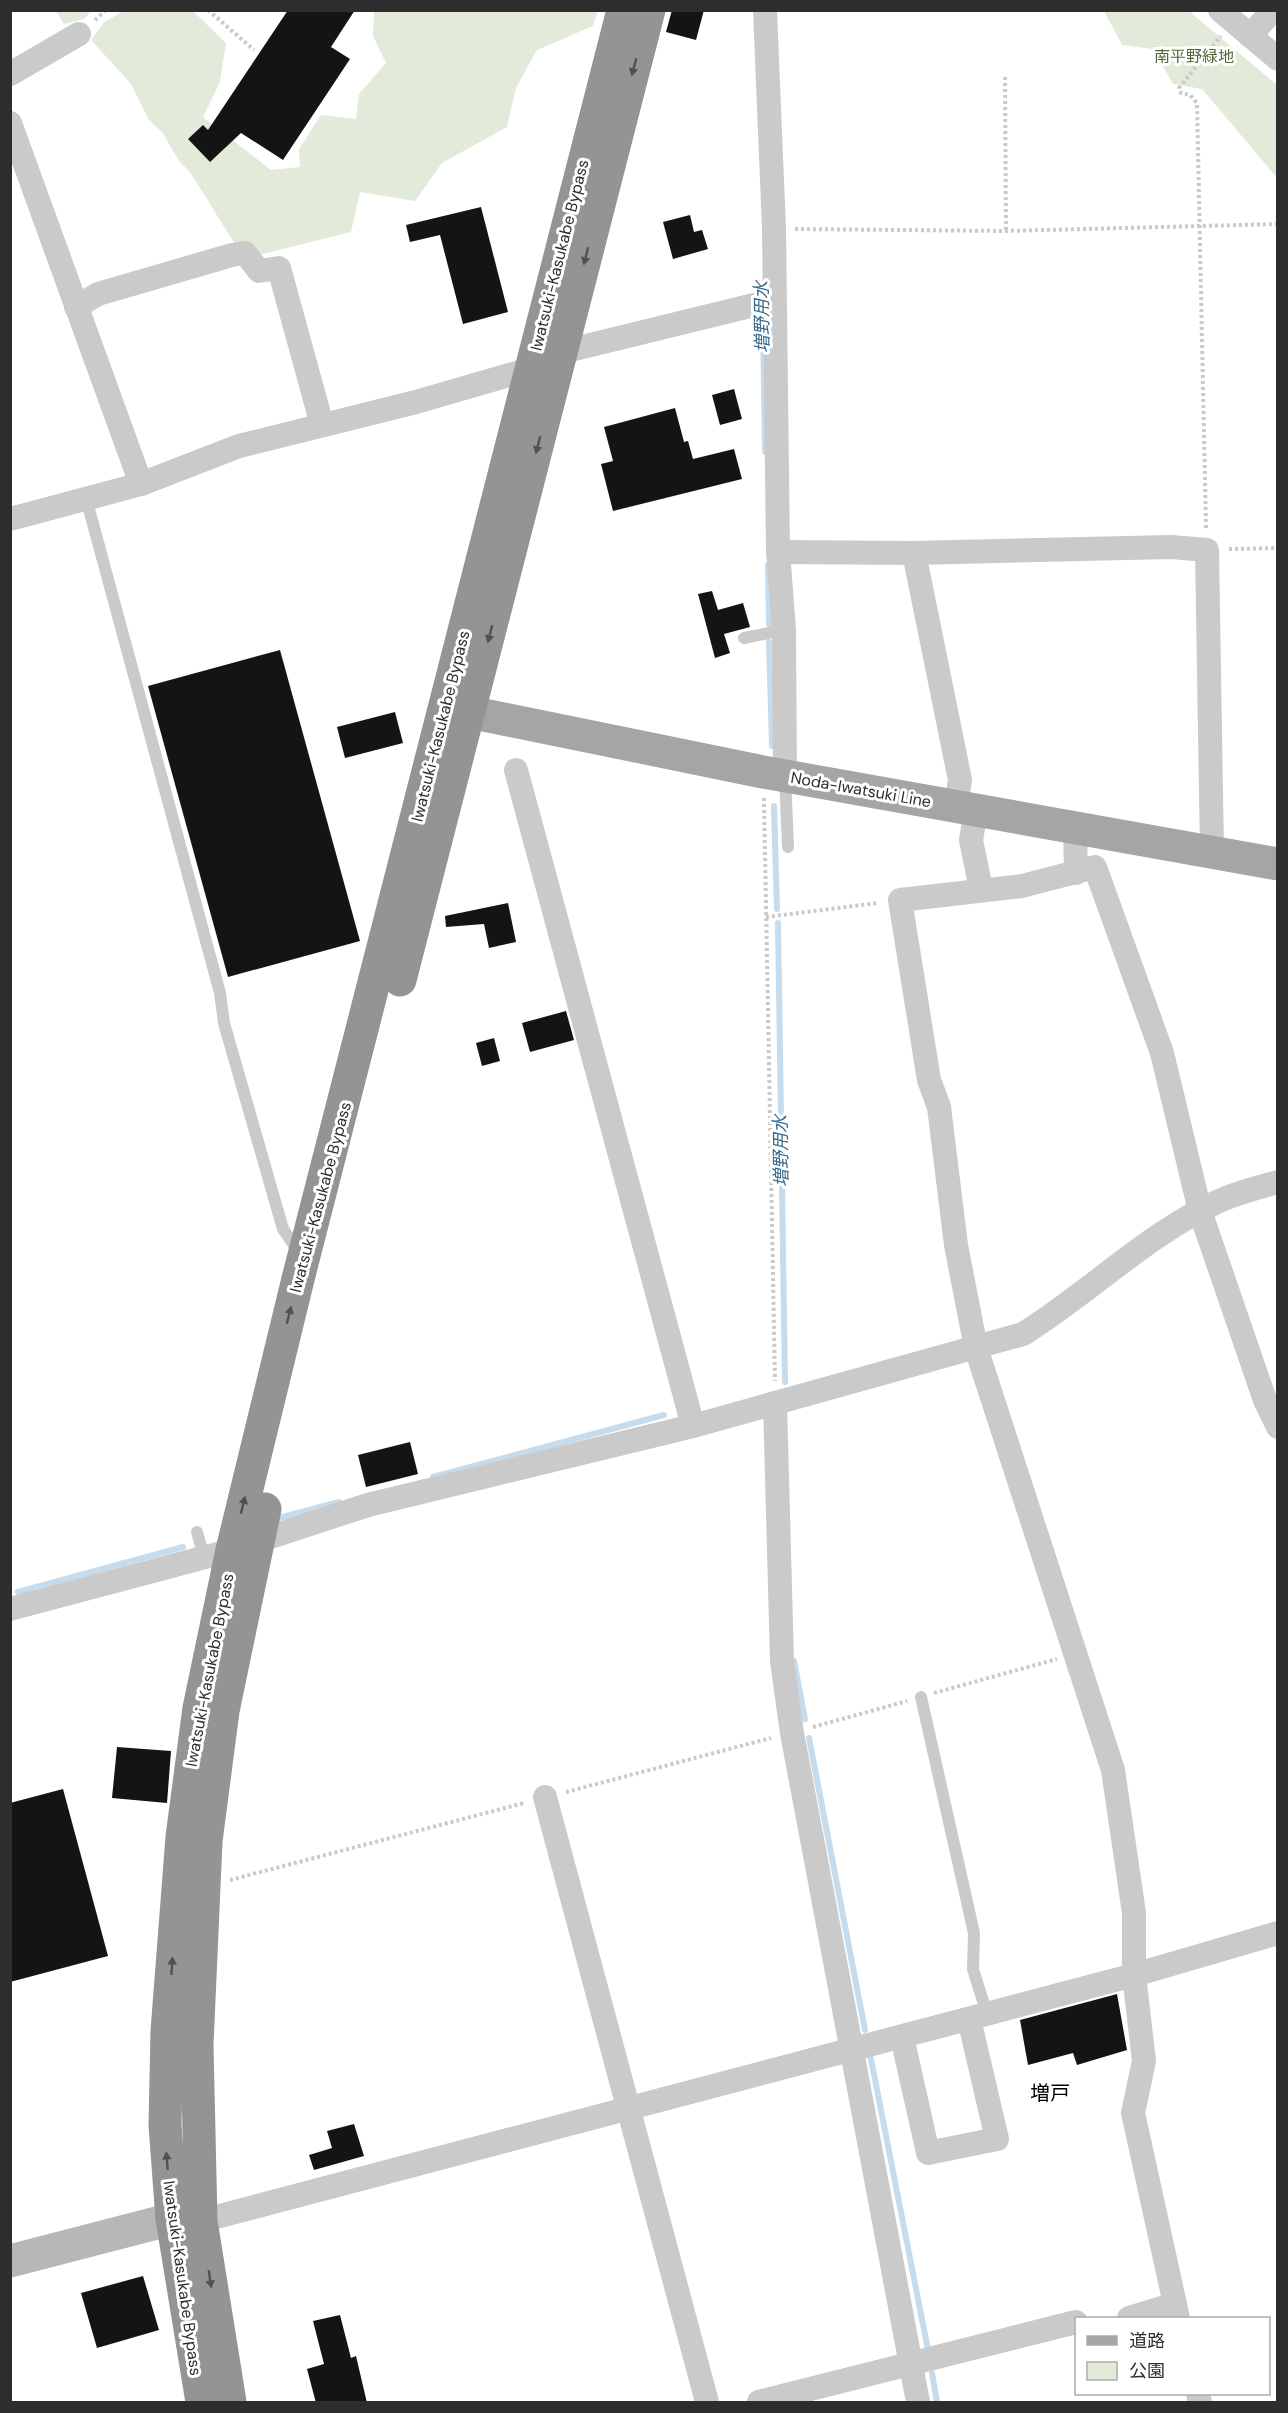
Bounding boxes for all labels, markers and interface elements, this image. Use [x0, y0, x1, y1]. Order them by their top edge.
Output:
park label: 南平野緑地 [1154, 46, 1234, 67]
one-way arrow [629, 58, 638, 76]
street label: Iwatsuki-Kasukabe Bypass [526, 157, 593, 353]
one-way arrow [581, 247, 590, 265]
water label: 増野用水 [749, 279, 775, 353]
one-way arrow [533, 436, 542, 454]
one-way arrow [485, 625, 495, 643]
street label: Iwatsuki-Kasukabe Bypass [407, 628, 474, 824]
street label: Noda-Iwatsuki Line [789, 767, 933, 812]
street label: Iwatsuki-Kasukabe Bypass [285, 1100, 356, 1295]
water label: 増野用水 [768, 1113, 794, 1187]
one-way arrow [285, 1306, 295, 1324]
one-way arrow [238, 1495, 248, 1514]
street label: Iwatsuki-Kasukabe Bypass [180, 1572, 239, 1769]
one-way arrow [167, 1957, 176, 1976]
district label: 増戸 [1030, 2080, 1070, 2106]
one-way arrow [163, 2152, 172, 2171]
street label: Iwatsuki-Kasukabe Bypass [158, 2179, 207, 2377]
one-way arrow [206, 2269, 215, 2288]
legend [1075, 2317, 1270, 2395]
text: 道路 [1129, 2329, 1165, 2353]
text: 公園 [1129, 2359, 1165, 2383]

